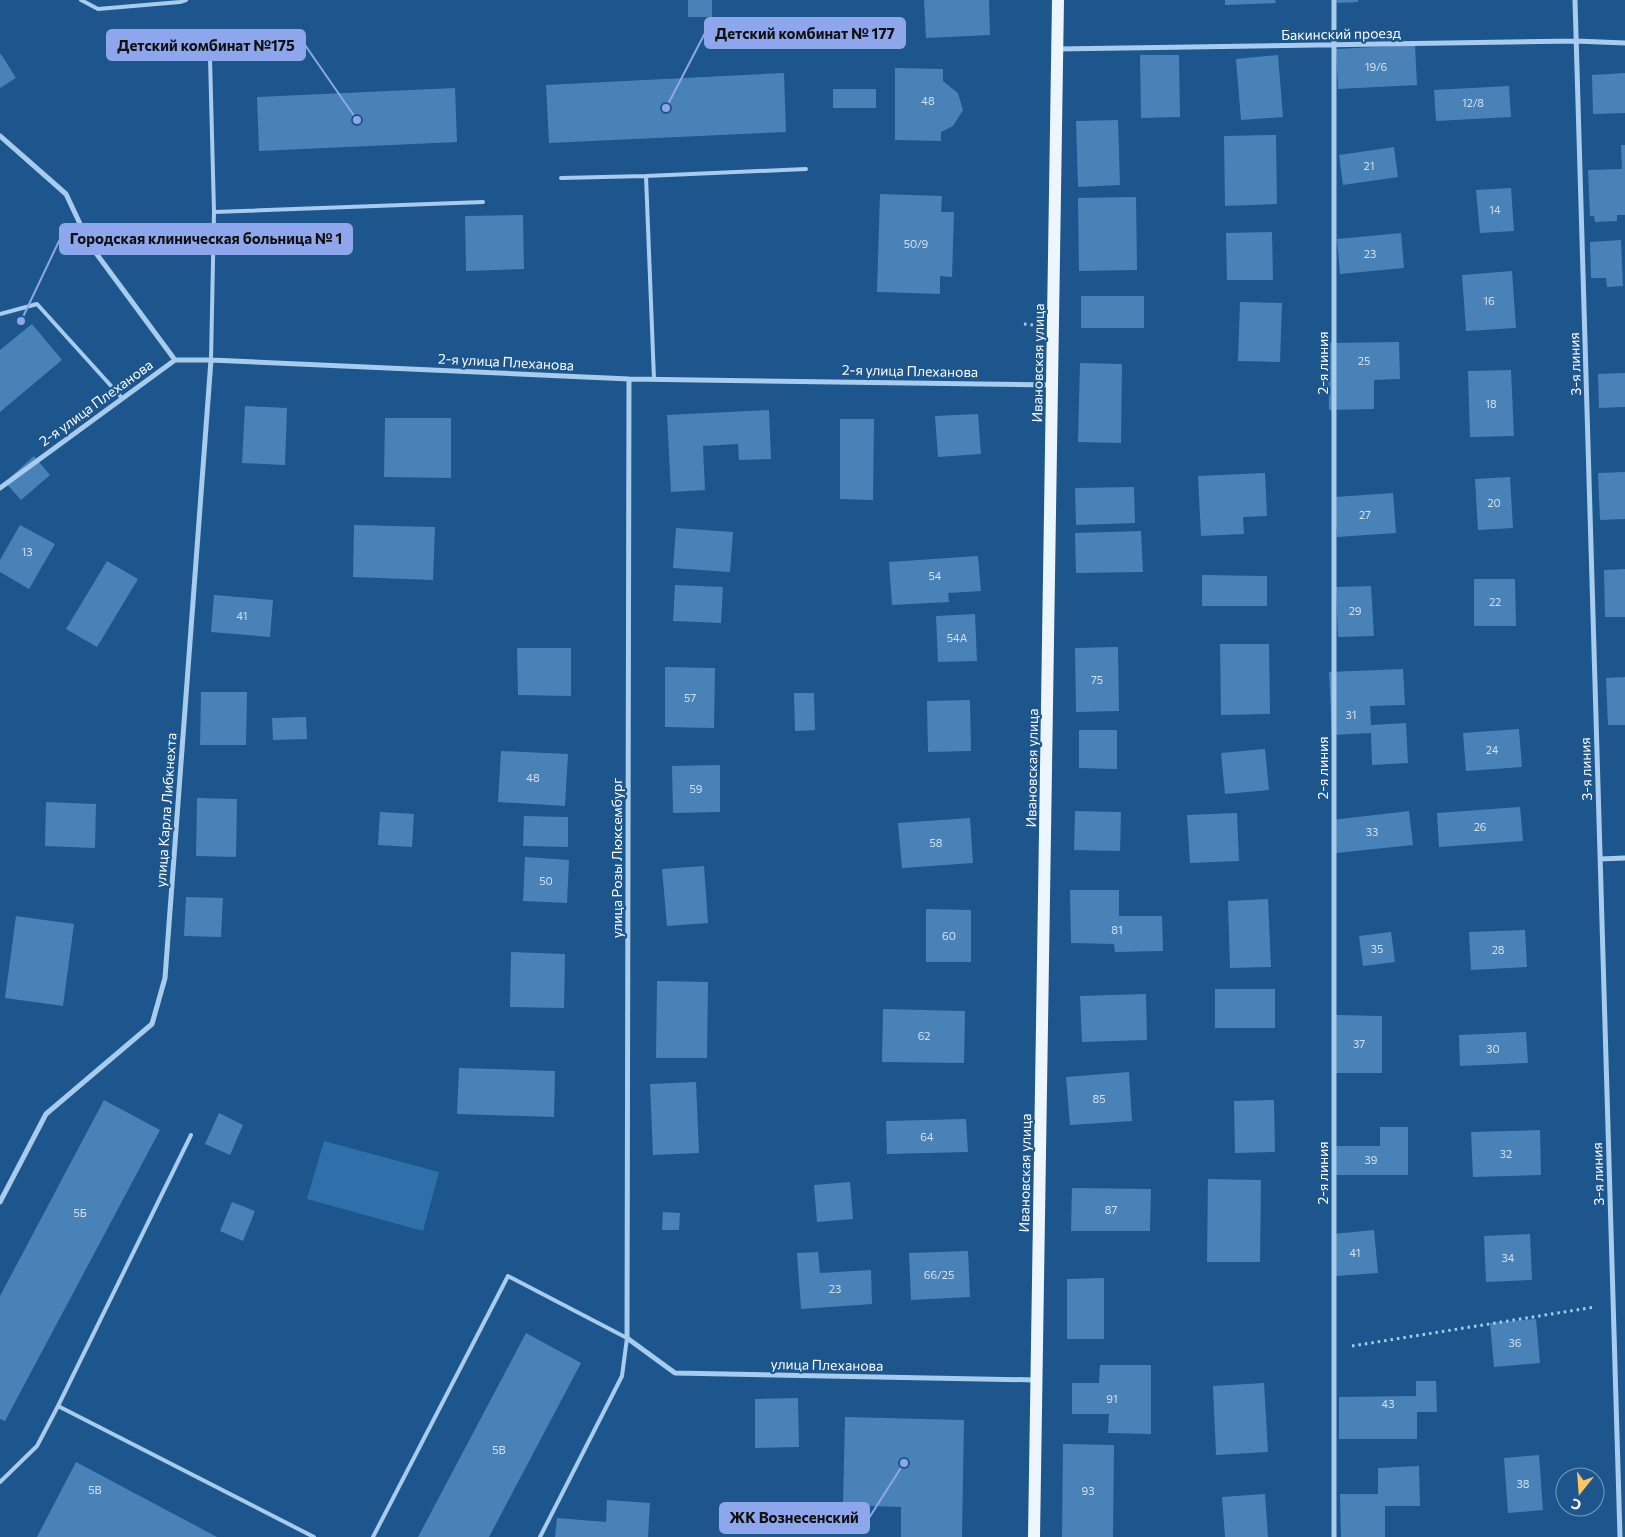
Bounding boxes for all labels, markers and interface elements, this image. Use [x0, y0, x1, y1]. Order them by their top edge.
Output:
callout: Детский комбинат № 177 [705, 18, 905, 48]
text: Детский комбинат № 177 [715, 24, 895, 42]
street label: Бакинский проезд [1281, 24, 1401, 43]
callout: Детский комбинат №175 [107, 30, 305, 60]
text: Детский комбинат №175 [117, 36, 295, 54]
house number: 19/6 [1365, 60, 1388, 73]
house number: 48 [921, 94, 935, 107]
house number: 12/8 [1462, 96, 1484, 109]
house number: 21 [1364, 159, 1374, 172]
house number: 14 [1489, 203, 1501, 216]
callout: Городская клиническая больница № 1 [60, 224, 352, 254]
text: Городская клиническая больница № 1 [70, 229, 342, 247]
house number: 50/9 [904, 237, 929, 250]
house number: 23 [1364, 247, 1376, 260]
house number: 16 [1483, 294, 1495, 307]
street label: Ивановская улица [1028, 303, 1047, 423]
street label: 2-я линия [1314, 331, 1331, 395]
street label: 3-я линия [1565, 332, 1584, 396]
street label: 2-я улица Плеханова [438, 349, 575, 374]
house number: 25 [1358, 354, 1370, 367]
street label: 2-я улица Плеханова [36, 356, 156, 450]
street label: 2-я улица Плеханова [842, 361, 978, 380]
house number: 18 [1485, 397, 1497, 410]
house number: 20 [1487, 496, 1501, 509]
house number: 27 [1359, 508, 1371, 521]
house number: 13 [22, 545, 32, 558]
house number: 54 [929, 569, 942, 582]
house number: 22 [1489, 595, 1501, 608]
house number: 29 [1349, 604, 1362, 617]
house number: 41 [237, 609, 247, 622]
house number: 54А [947, 631, 968, 644]
house number: 75 [1091, 673, 1103, 686]
house number: 57 [684, 691, 696, 704]
street label: Ивановская улица [1022, 708, 1041, 828]
house number: 31 [1346, 708, 1356, 721]
street label: улица Карла Либкнехта [152, 732, 179, 888]
street label: 2-я линия [1314, 736, 1331, 800]
street label: 3-я линия [1576, 737, 1595, 801]
house number: 24 [1486, 743, 1499, 756]
house number: 48 [526, 771, 540, 784]
street label: улица Розы Люксембург [608, 778, 625, 938]
house number: 59 [690, 782, 703, 795]
house number: 26 [1474, 820, 1487, 833]
house number: 33 [1366, 825, 1378, 838]
house number: 58 [930, 836, 943, 849]
house number: 50 [539, 874, 553, 887]
house number: 81 [1111, 923, 1123, 936]
house number: 60 [942, 929, 956, 942]
house number: 35 [1371, 942, 1383, 955]
house number: 28 [1492, 943, 1505, 956]
house number: 62 [918, 1029, 930, 1042]
house number: 37 [1353, 1037, 1365, 1050]
house number: 30 [1486, 1042, 1500, 1055]
house number: 85 [1093, 1092, 1106, 1105]
street label: Ивановская улица [1015, 1113, 1034, 1233]
house number: 64 [920, 1130, 934, 1143]
street label: 2-я линия [1314, 1141, 1331, 1205]
street label: 3-я линия [1588, 1142, 1607, 1206]
house number: 32 [1500, 1147, 1512, 1160]
house number: 39 [1365, 1153, 1378, 1166]
house number: 87 [1105, 1203, 1117, 1216]
house number: 5Б [73, 1206, 87, 1219]
house number: 41 [1350, 1246, 1360, 1259]
house number: 34 [1502, 1251, 1515, 1264]
house number: 66/25 [924, 1268, 954, 1281]
house number: 23 [829, 1282, 841, 1295]
house number: 36 [1509, 1336, 1522, 1349]
street label: улица Плеханова [771, 1355, 883, 1374]
house number: 91 [1106, 1392, 1118, 1405]
house number: 43 [1382, 1397, 1394, 1410]
house number: 5В [492, 1443, 506, 1456]
north arrow [1555, 1467, 1605, 1517]
house number: 38 [1517, 1477, 1530, 1490]
house number: 5В [88, 1483, 102, 1496]
house number: 93 [1082, 1484, 1094, 1497]
text: С [1569, 1495, 1583, 1514]
callout: ЖК Вознесенский [720, 1503, 869, 1533]
text: ЖК Вознесенский [729, 1508, 859, 1526]

